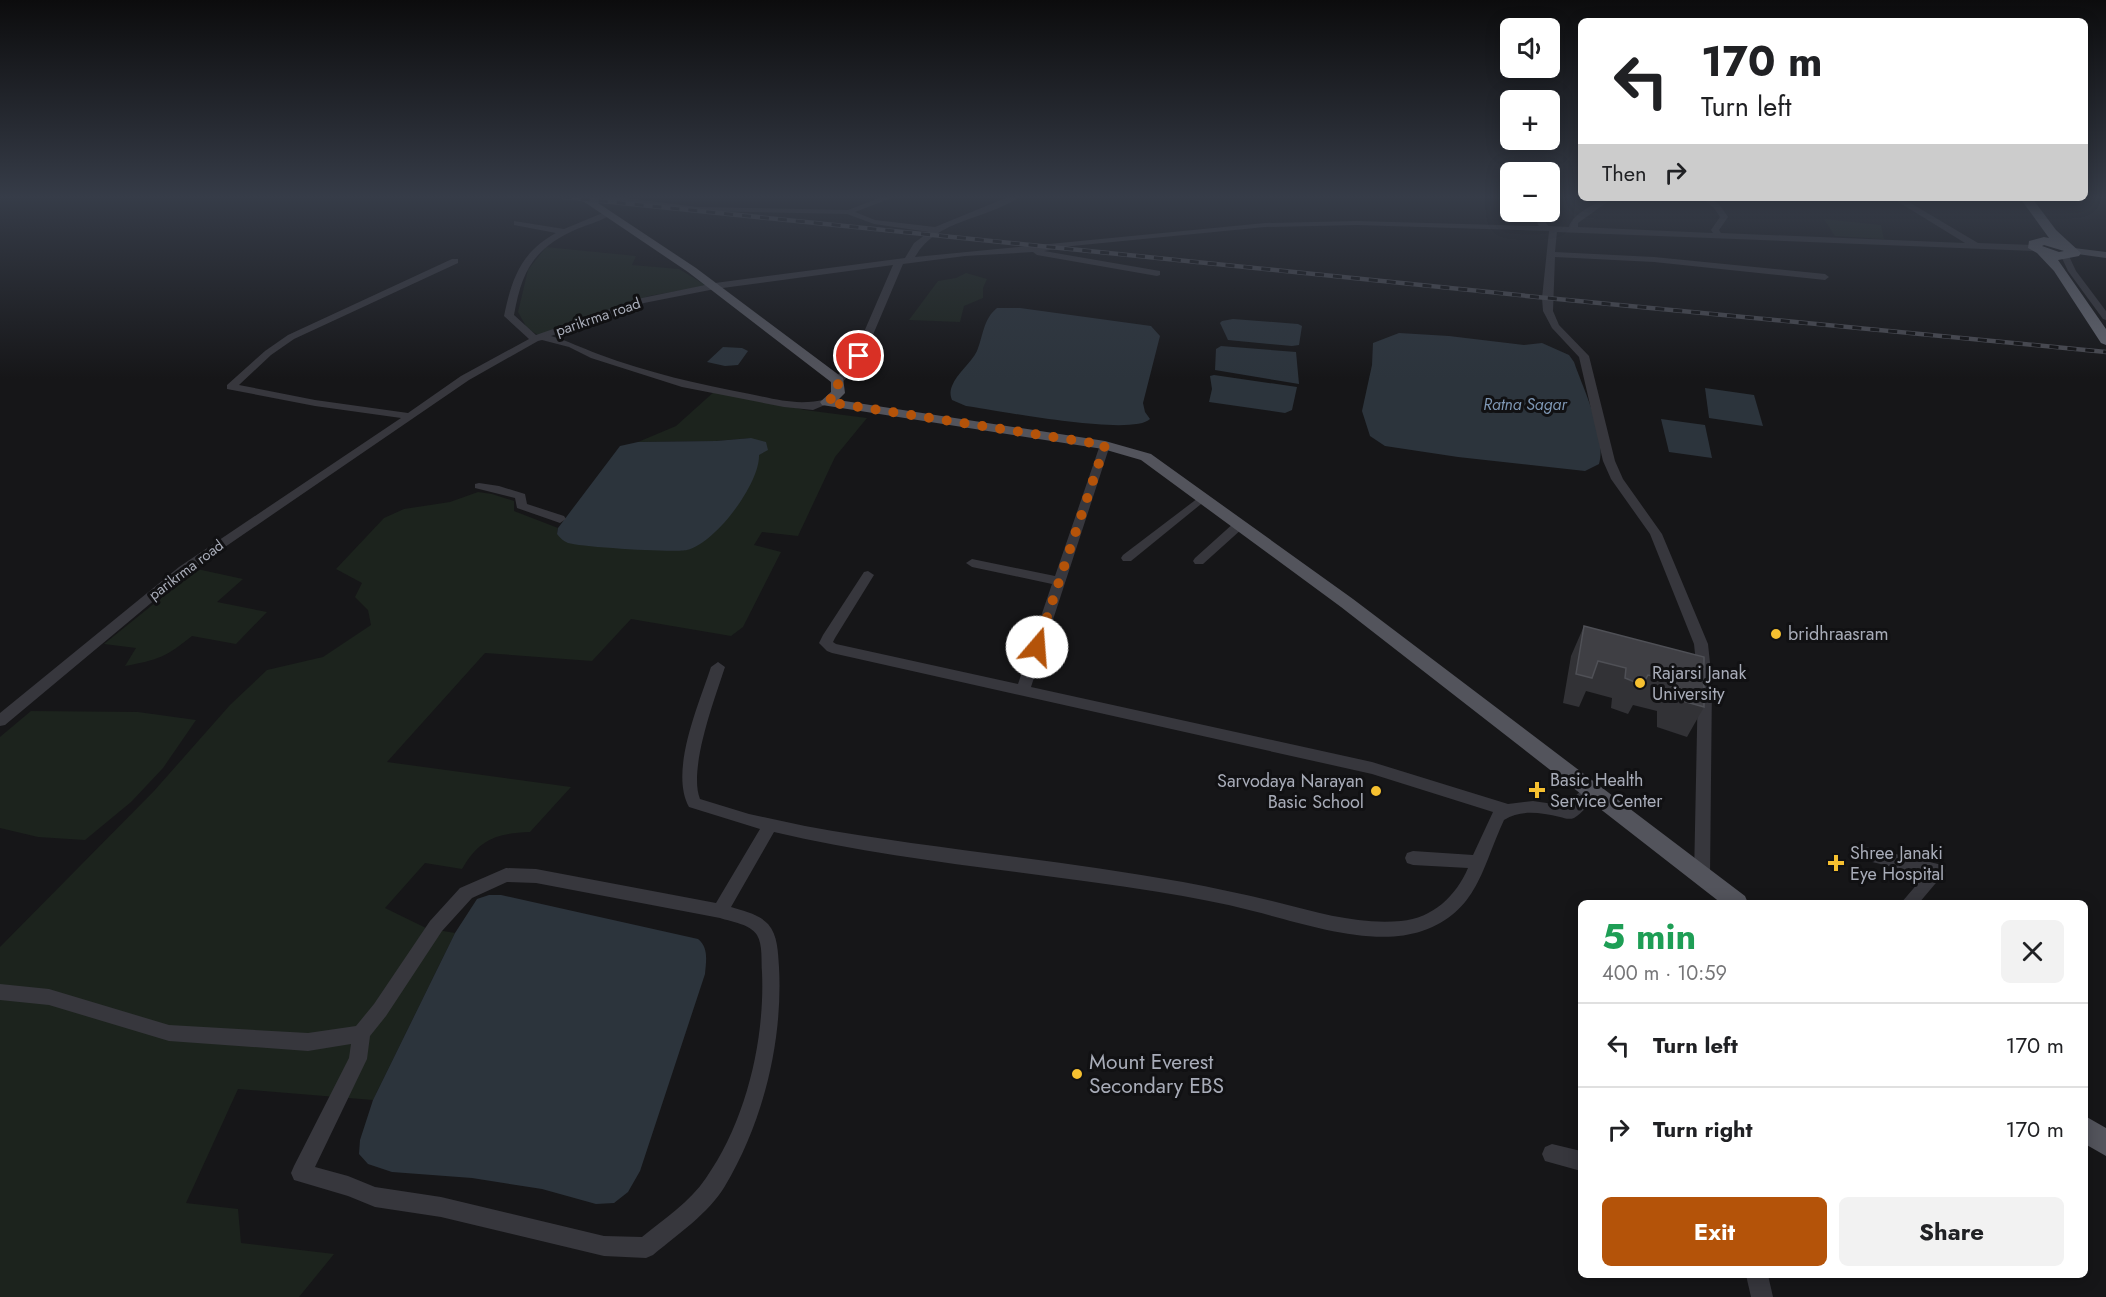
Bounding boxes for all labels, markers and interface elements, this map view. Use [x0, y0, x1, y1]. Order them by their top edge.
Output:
map controls [1500, 18, 1560, 222]
button: sound [1500, 18, 1560, 78]
text: 170 m [1701, 31, 1823, 92]
icon: left [1602, 42, 1680, 120]
text: Turn left [1701, 87, 1791, 126]
button: + [1500, 90, 1560, 150]
icon: right [1659, 156, 1692, 189]
text: Then [1602, 157, 1647, 189]
button: − [1500, 162, 1560, 222]
street label: parikrma road [552, 292, 644, 342]
pin [833, 330, 884, 381]
icon: arrive [842, 339, 875, 372]
water label: Ratna Sagar [1483, 393, 1568, 416]
street label: parikrma road [144, 534, 228, 606]
position arrow [1005, 615, 1069, 679]
place label: bridhraasram [1788, 621, 1888, 647]
marker: bridhraasram [1769, 627, 1783, 641]
place label: Rajarsi Janak University [1652, 660, 1746, 707]
marker: Rajarsi Janak University [1633, 676, 1647, 690]
place label: Basic Health Service Center [1550, 767, 1663, 814]
place label: Sarvodaya Narayan Basic School [1217, 768, 1364, 815]
marker: Basic Health Service Center [1528, 781, 1546, 799]
marker: Sarvodaya Narayan Basic School [1369, 784, 1383, 798]
place label: Shree Janaki Eye Hospital [1850, 840, 1944, 887]
marker: Shree Janaki Eye Hospital [1827, 854, 1845, 872]
text: 5 min [1602, 910, 1696, 962]
button: close [2001, 920, 2064, 983]
text: 400 m · 10:59 [1602, 959, 1727, 988]
icon: left [1602, 1029, 1635, 1062]
text: Turn left [1653, 1029, 1738, 1061]
text: 170 m [2006, 1029, 2064, 1061]
place label: Mount Everest Secondary EBS [1089, 1047, 1224, 1101]
marker: Mount Everest Secondary EBS [1070, 1067, 1084, 1081]
icon: right [1602, 1113, 1635, 1146]
text: Turn right [1653, 1113, 1753, 1145]
text: 170 m [2006, 1113, 2064, 1145]
button: Exit [1602, 1197, 1827, 1266]
button: Share [1839, 1197, 2064, 1266]

